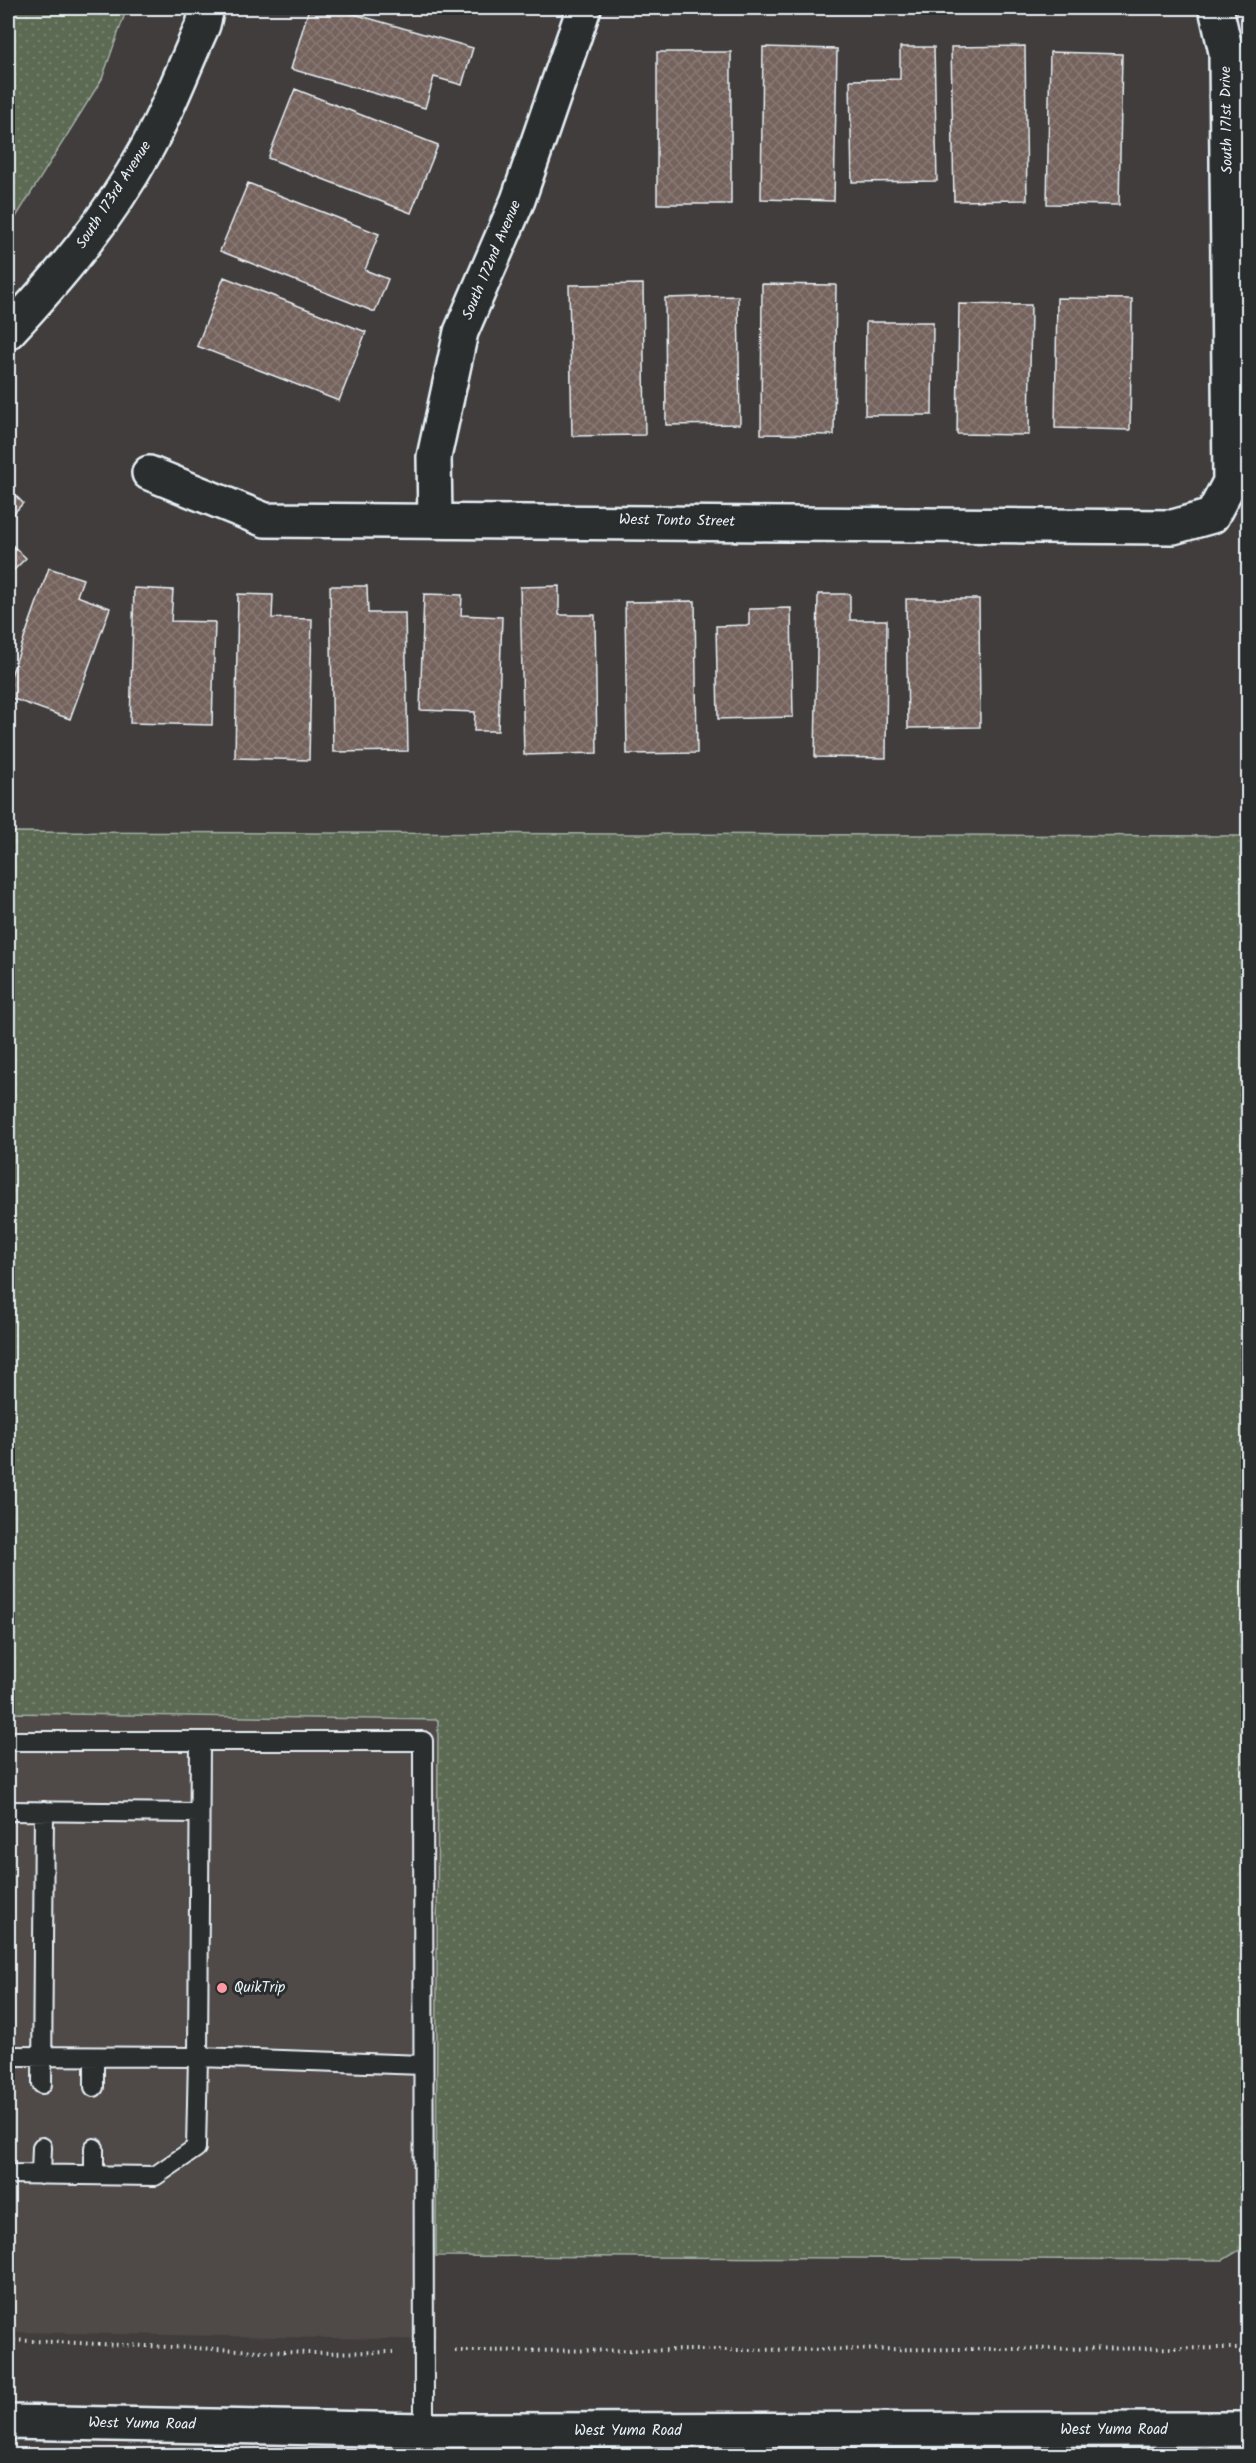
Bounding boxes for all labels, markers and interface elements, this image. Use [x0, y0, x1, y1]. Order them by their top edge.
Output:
street label: South 171st Drive [1214, 66, 1240, 174]
street label: South 173rd Avenue [70, 136, 158, 254]
street label: South 172nd Avenue [456, 196, 528, 324]
street label: West Tonto Street [619, 508, 735, 534]
place label: QuikTrip [234, 1976, 285, 2000]
marker: QuikTrip [215, 1981, 229, 1995]
street label: West Yuma Road [88, 2411, 197, 2437]
street label: West Yuma Road [1060, 2418, 1168, 2442]
street label: West Yuma Road [574, 2419, 682, 2443]

